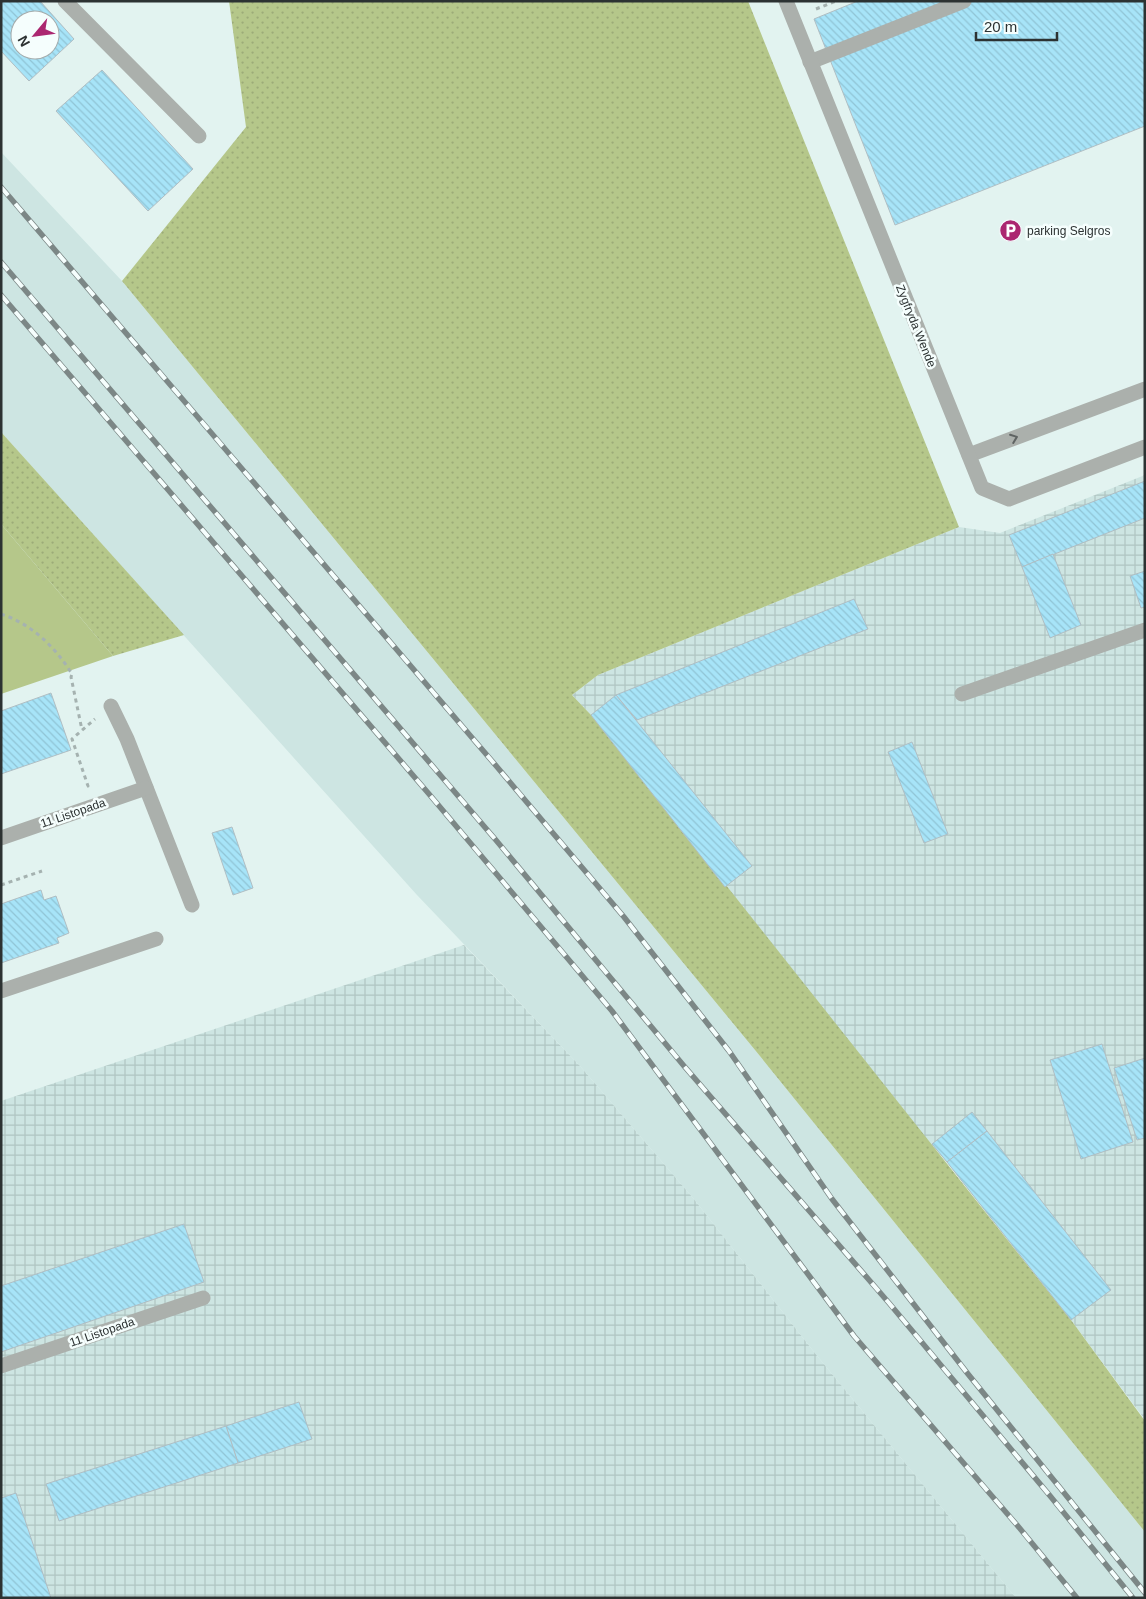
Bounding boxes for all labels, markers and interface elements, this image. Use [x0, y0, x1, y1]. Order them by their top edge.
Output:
north arrow [10, 10, 60, 60]
scale bar [976, 10, 1057, 42]
text: 20 m [984, 18, 1017, 35]
text: N [14, 33, 33, 50]
parking icon: parking Selgros [999, 219, 1023, 243]
place label: parking Selgros [1027, 224, 1110, 238]
street label: Zygfryda Wende [893, 283, 939, 370]
one-way arrow [1009, 434, 1018, 444]
street label: 11 Listopada [39, 795, 108, 831]
street label: 11 Listopada [68, 1314, 137, 1350]

